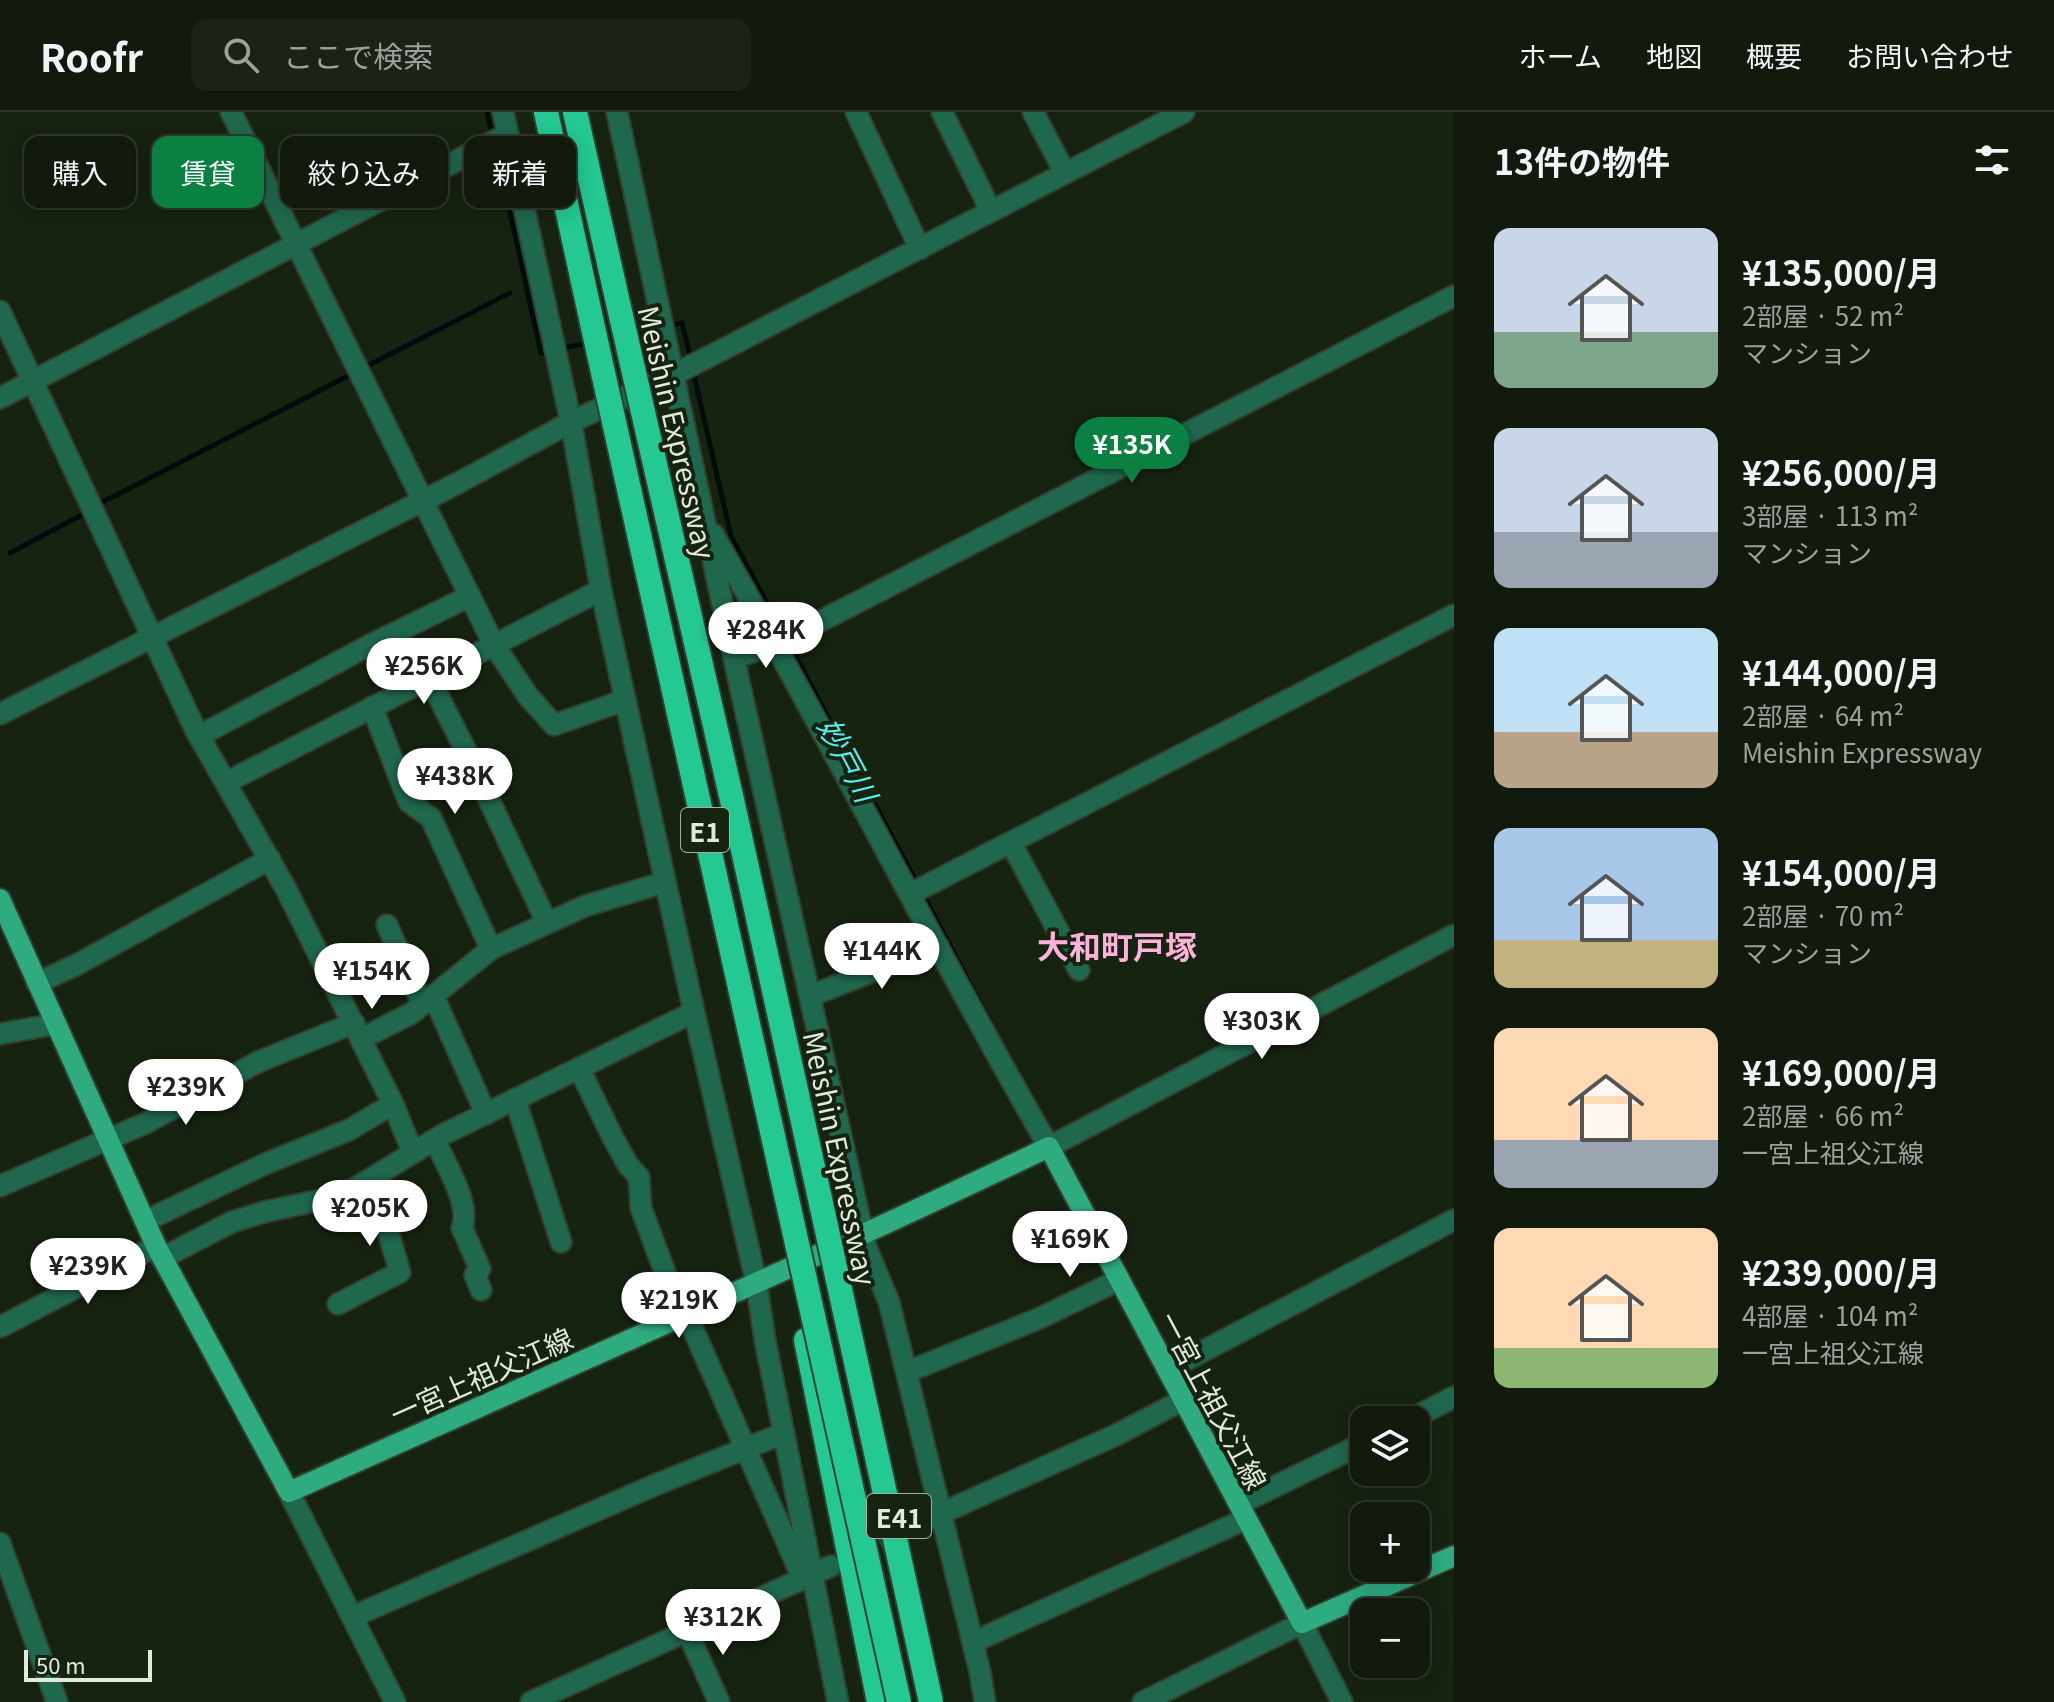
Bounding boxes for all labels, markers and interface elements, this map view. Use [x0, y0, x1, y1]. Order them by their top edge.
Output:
search box [191, 19, 751, 91]
text: Roofr [40, 28, 143, 83]
icon: search [219, 33, 263, 77]
text: ここで検索 [283, 33, 433, 77]
text: ホーム [1519, 35, 1602, 75]
text: 地図 [1646, 35, 1702, 75]
text: 概要 [1746, 35, 1802, 75]
text: お問い合わせ [1846, 35, 2014, 75]
chip: 購入 [24, 136, 136, 208]
chip: 賃貸 [152, 136, 264, 208]
chip: 絞り込み [280, 136, 448, 208]
chip: 新着 [464, 136, 576, 208]
text: 13件の物件 [1494, 136, 1670, 185]
icon: filters [1970, 138, 2014, 182]
text: ¥135,000/月 [1742, 247, 1941, 296]
icon: home [1558, 260, 1654, 356]
text: 2部屋 · 52 m² [1742, 296, 1904, 333]
street label: Meishin Expressway [629, 302, 727, 563]
text: マンション [1742, 333, 1872, 370]
pin: ¥135K [1076, 417, 1188, 485]
text: ¥135K [1092, 424, 1172, 461]
text: ¥256,000/月 [1742, 447, 1941, 496]
icon: home [1558, 460, 1654, 556]
text: 3部屋 · 113 m² [1742, 496, 1919, 533]
text: マンション [1742, 533, 1872, 570]
pin: ¥284K [710, 602, 822, 670]
text: ¥284K [726, 609, 806, 646]
pin: ¥256K [368, 638, 480, 706]
text: ¥256K [384, 645, 464, 682]
text: ¥144,000/月 [1742, 647, 1941, 696]
icon: home [1558, 660, 1654, 756]
text: 2部屋 · 64 m² [1742, 696, 1904, 733]
water label: 妙戸川 [808, 709, 891, 812]
text: Meishin Expressway [1742, 733, 1982, 770]
pin: ¥438K [399, 748, 511, 816]
text: ¥438K [415, 755, 495, 792]
road number: E1 [681, 808, 729, 852]
text: ¥154,000/月 [1742, 847, 1941, 896]
icon: home [1558, 860, 1654, 956]
text: 2部屋 · 70 m² [1742, 896, 1904, 933]
district label: 大和町戸塚 [1037, 922, 1197, 968]
pin: ¥144K [826, 923, 938, 991]
text: ¥144K [842, 930, 922, 967]
text: マンション [1742, 933, 1872, 970]
pin: ¥154K [316, 943, 428, 1011]
text: ¥154K [332, 950, 412, 987]
pin: ¥303K [1206, 993, 1318, 1061]
text: ¥303K [1222, 1000, 1302, 1037]
street label: Meishin Expressway [795, 1027, 888, 1289]
text: ¥169,000/月 [1742, 1047, 1941, 1096]
pin: ¥239K [130, 1059, 242, 1127]
icon: home [1558, 1060, 1654, 1156]
text: ¥239K [146, 1066, 226, 1103]
text: 2部屋 · 66 m² [1742, 1096, 1904, 1133]
text: 一宮上祖父江線 [1742, 1133, 1924, 1170]
pin: ¥205K [314, 1180, 426, 1248]
text: ¥205K [330, 1187, 410, 1224]
pin: ¥169K [1014, 1211, 1126, 1279]
text: ¥169K [1030, 1218, 1110, 1255]
pin: ¥239K [32, 1238, 144, 1306]
text: ¥239K [48, 1245, 128, 1282]
text: ¥239,000/月 [1742, 1247, 1941, 1296]
icon: home [1558, 1260, 1654, 1356]
pin: ¥219K [623, 1272, 735, 1340]
text: ¥219K [639, 1279, 719, 1316]
text: 4部屋 · 104 m² [1742, 1296, 1919, 1333]
street label: 一宮上祖父江線 [1150, 1304, 1278, 1496]
street label: 一宮上祖父江線 [383, 1317, 579, 1433]
text: 一宮上祖父江線 [1742, 1333, 1924, 1370]
map controls [1350, 1406, 1430, 1678]
button: layers [1350, 1406, 1430, 1486]
road number: E41 [867, 1494, 931, 1538]
button: + [1350, 1502, 1430, 1582]
pin: ¥312K [667, 1589, 779, 1657]
text: ¥312K [683, 1596, 763, 1633]
button: − [1350, 1598, 1430, 1678]
scale bar [24, 1646, 152, 1682]
text: 50 m [36, 1648, 86, 1680]

